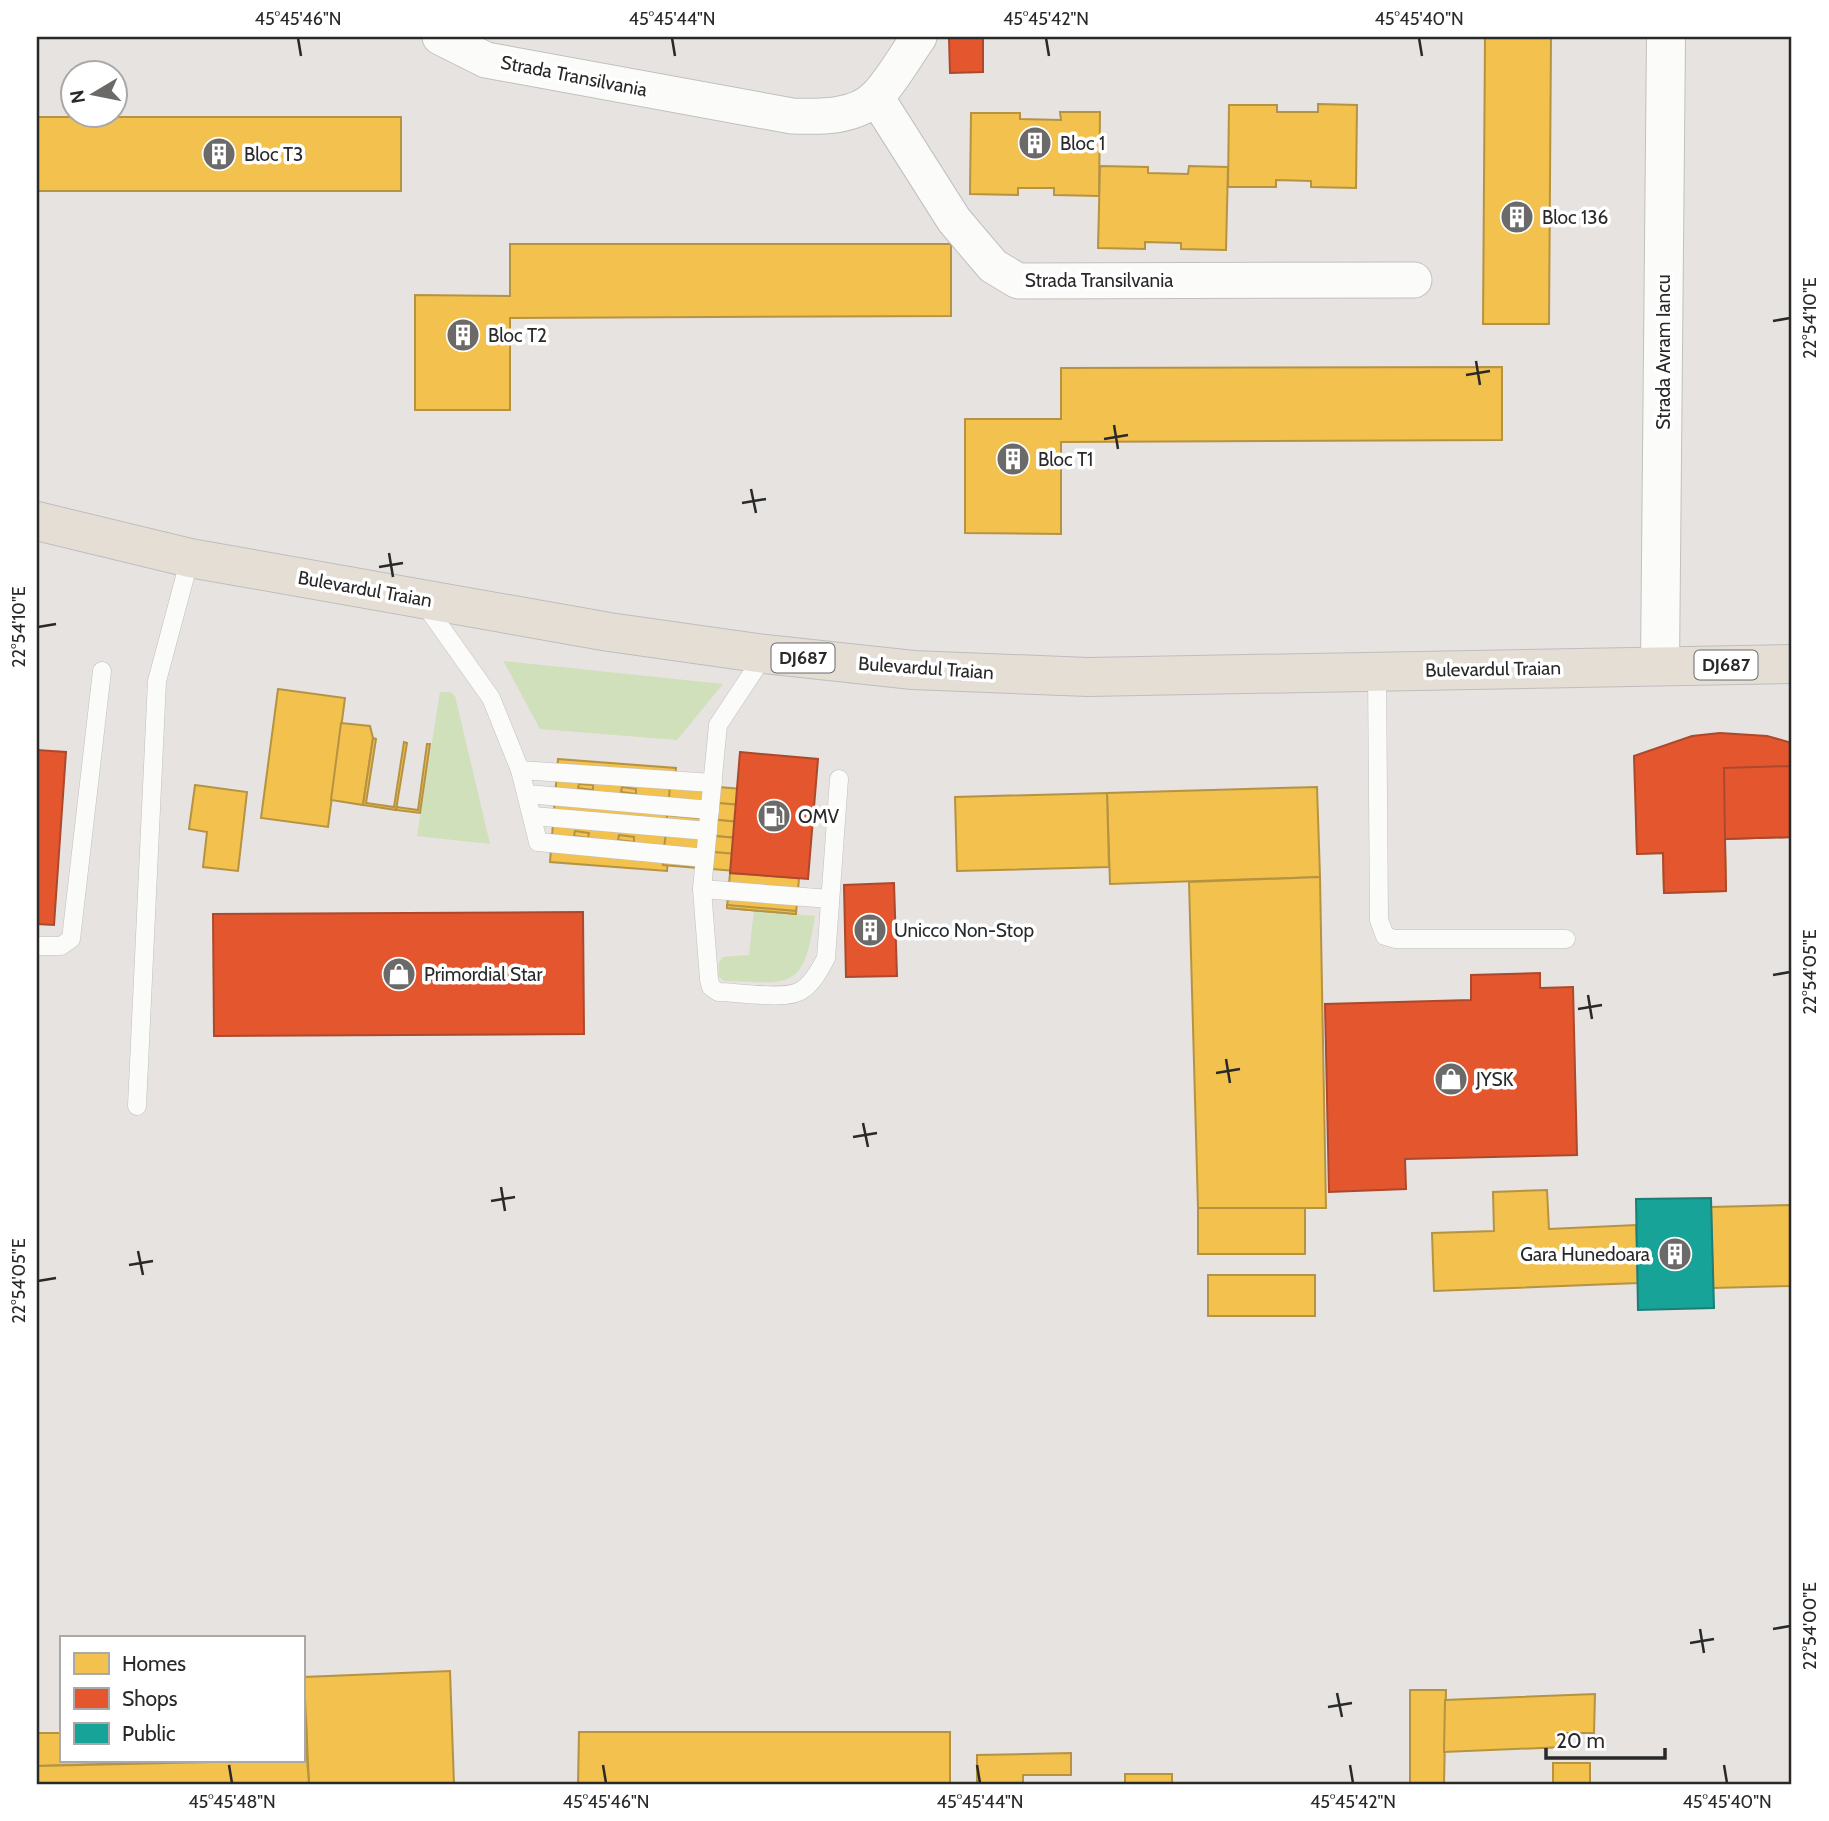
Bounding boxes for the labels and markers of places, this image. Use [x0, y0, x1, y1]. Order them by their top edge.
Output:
building icon: Bloc 1 [1016, 124, 1054, 162]
place label: Bloc 1 [1060, 132, 1105, 155]
building icon: Bloc T3 [200, 135, 238, 173]
place label: Bloc T3 [244, 143, 303, 166]
building icon: Bloc 136 [1498, 198, 1536, 236]
place label: Bloc 136 [1542, 206, 1608, 229]
building icon: Bloc T2 [444, 316, 482, 354]
place label: Bloc T2 [488, 324, 547, 347]
building icon: Bloc T1 [994, 440, 1032, 478]
place label: Bloc T1 [1038, 448, 1093, 471]
fuel station icon: OMV [755, 797, 793, 835]
place label: OMV [798, 805, 840, 828]
building icon: Unicco Non-Stop [851, 911, 889, 949]
place label: Unicco Non-Stop [894, 919, 1034, 942]
shop icon: Primordial Star [380, 955, 418, 993]
place label: Primordial Star [424, 963, 542, 986]
shop icon: JYSK [1432, 1060, 1470, 1098]
place label: JYSK [1475, 1068, 1514, 1091]
building icon: Gara Hunedoara [1656, 1235, 1694, 1273]
place label: Gara Hunedoara [1520, 1243, 1650, 1266]

